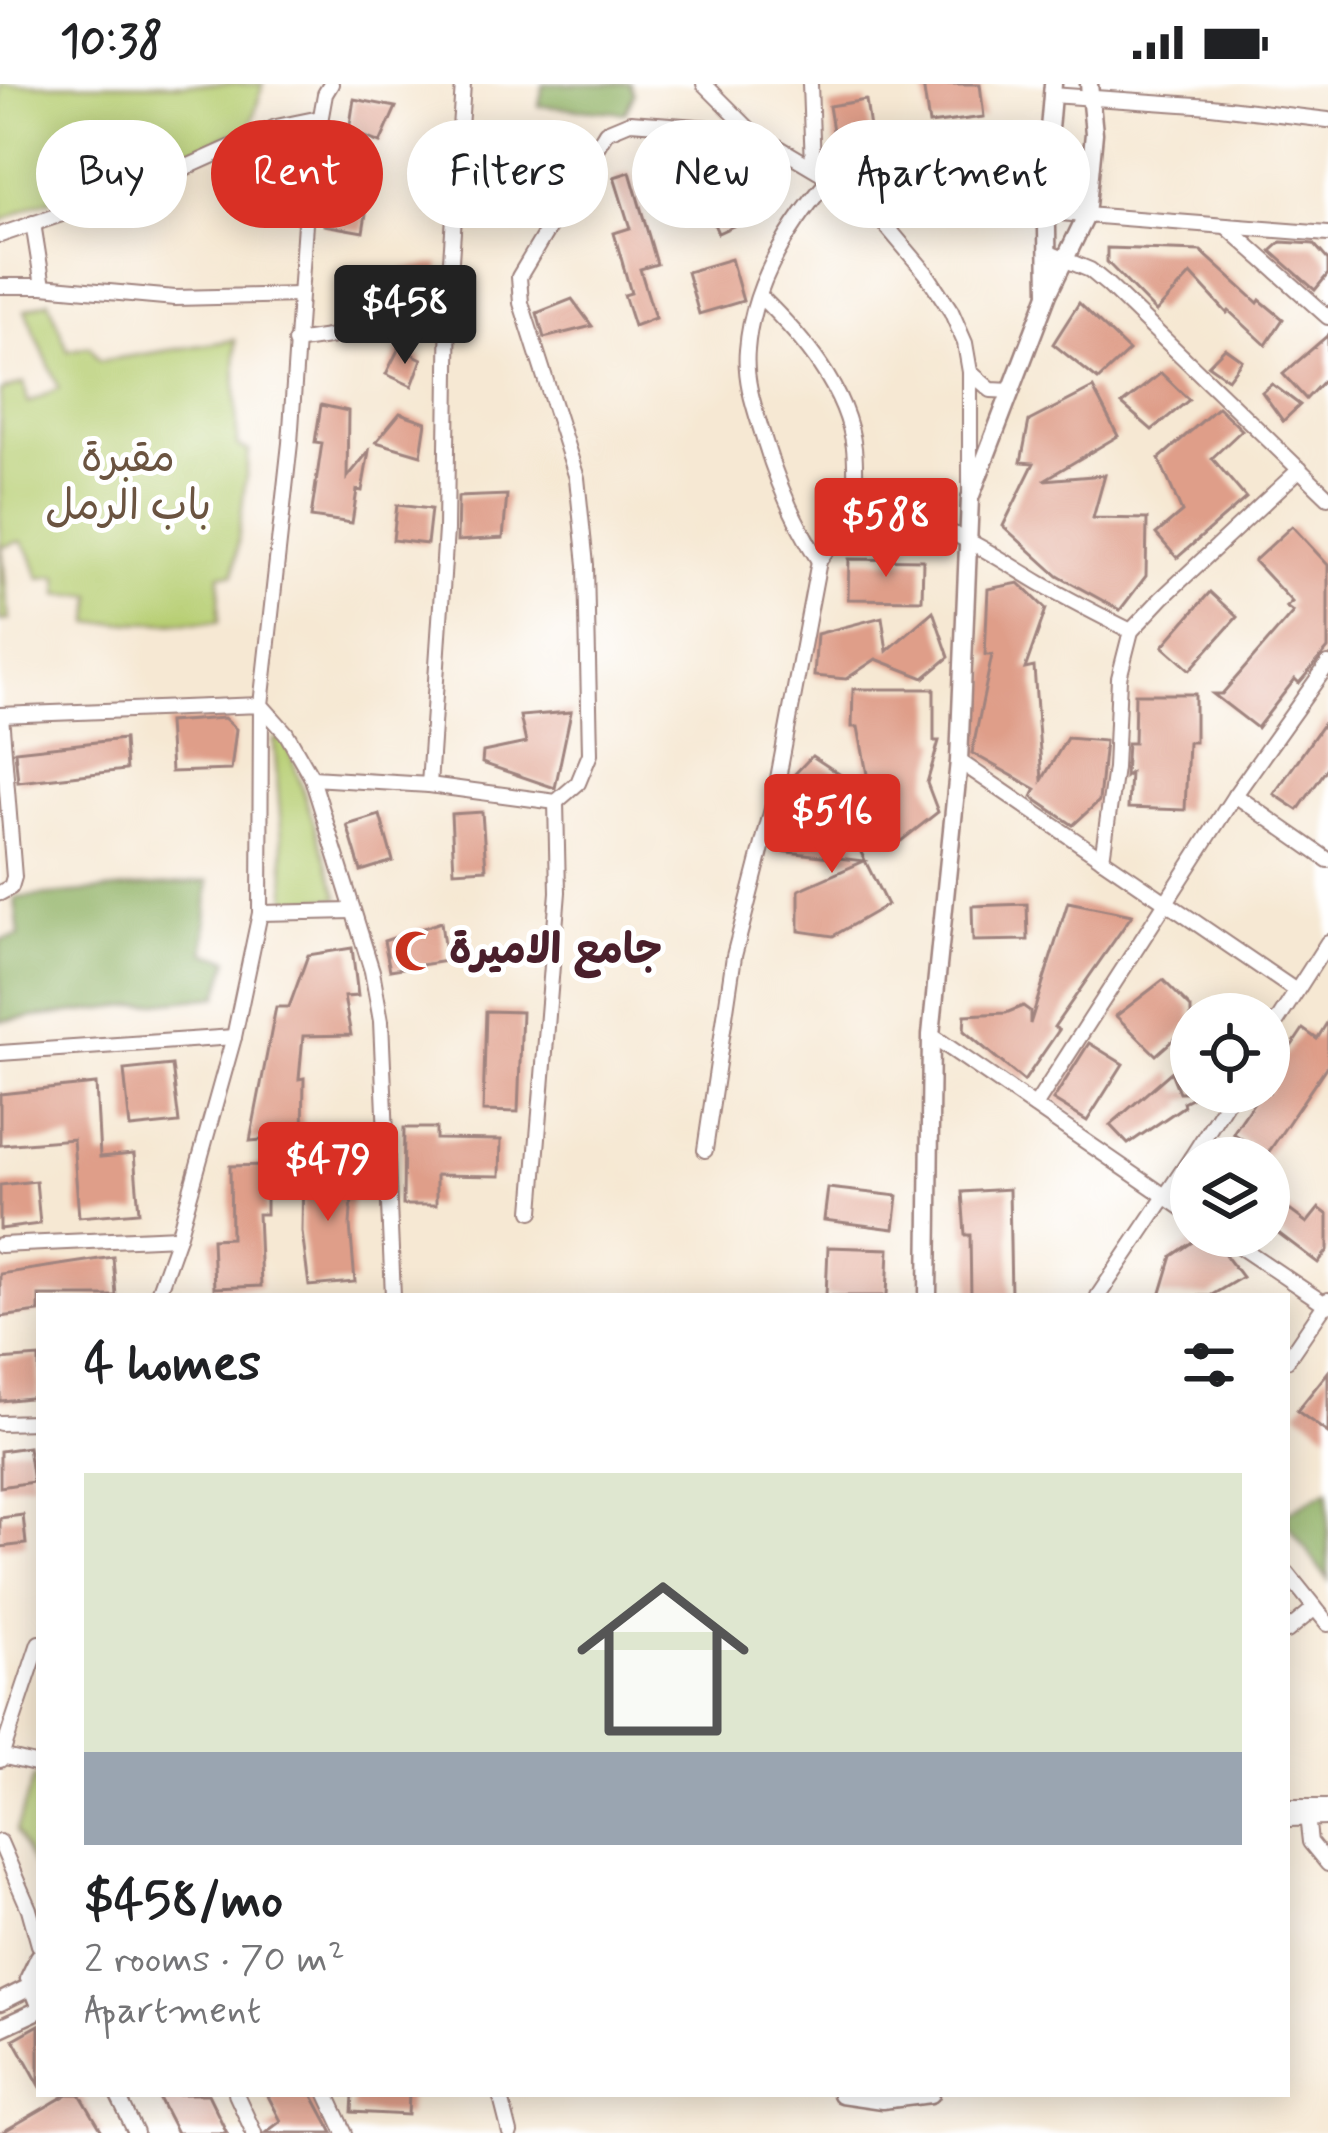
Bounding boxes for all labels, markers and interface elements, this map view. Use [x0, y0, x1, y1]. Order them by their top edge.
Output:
text: 10:38 [60, 13, 163, 72]
chip: Buy [36, 120, 187, 228]
chip: Rent [211, 120, 383, 228]
chip: Filters [407, 120, 608, 228]
chip: New [632, 120, 791, 228]
chip: Apartment [815, 120, 1090, 228]
pin: $458 [334, 265, 476, 367]
text: $458 [361, 278, 449, 329]
park label: مقبرة باب الرمل [45, 432, 211, 535]
pin: $588 [815, 478, 957, 580]
text: $588 [842, 491, 930, 542]
pin: $516 [761, 774, 903, 876]
text: $516 [791, 787, 873, 838]
place label: جامع الاميرة [449, 924, 662, 979]
mosque icon: جامع الاميرة [392, 928, 438, 974]
map controls [1170, 993, 1290, 1257]
button: locate [1170, 993, 1290, 1113]
pin: $479 [257, 1122, 399, 1224]
text: $479 [285, 1135, 371, 1186]
button: layers [1170, 1137, 1290, 1257]
text: 4 homes [84, 1332, 261, 1398]
icon: filters [1176, 1332, 1242, 1398]
icon: home [555, 1551, 771, 1767]
text: $458/mo [84, 1869, 283, 1935]
text: 2 rooms · 70 m² [84, 1935, 345, 1986]
text: Apartment [84, 1986, 261, 2037]

